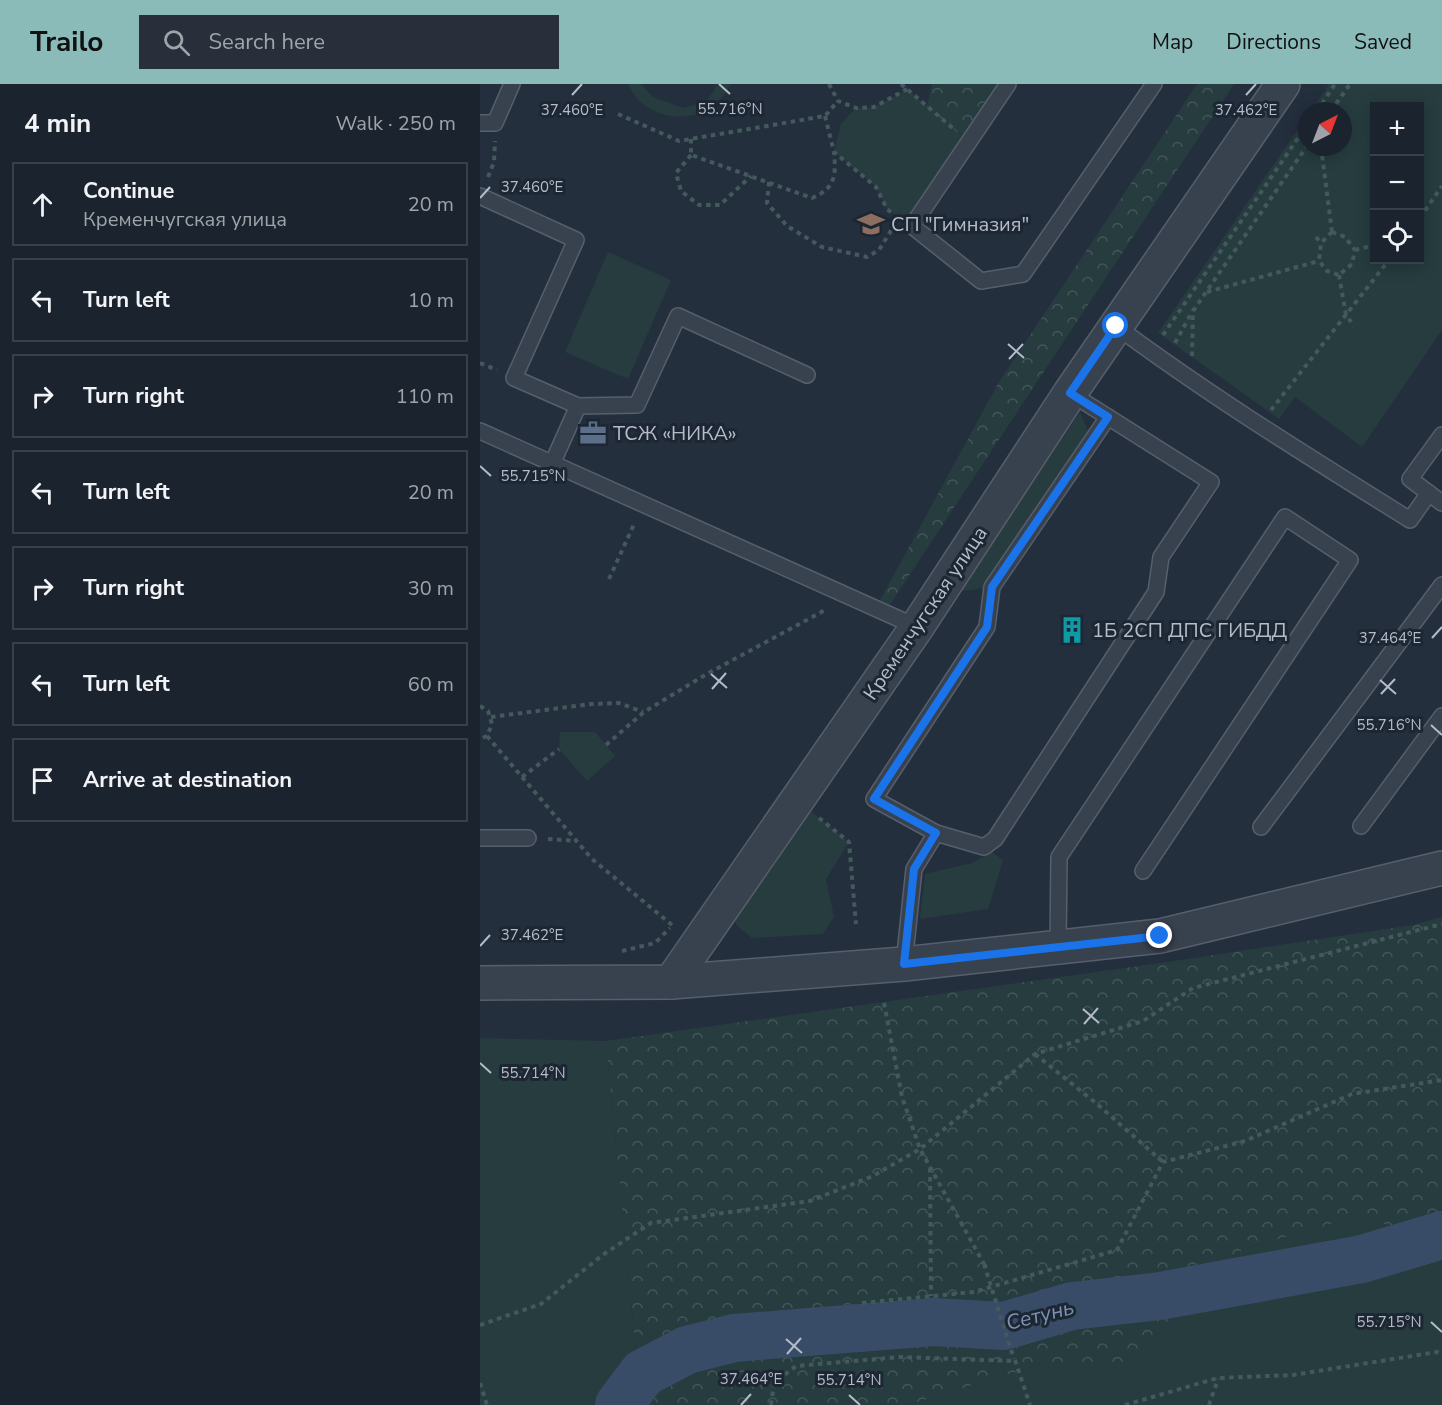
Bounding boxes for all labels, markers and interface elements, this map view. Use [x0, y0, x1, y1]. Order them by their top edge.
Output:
search box [139, 15, 559, 69]
text: Trailo [30, 23, 103, 61]
icon: search [160, 26, 193, 59]
text: Search here [208, 27, 325, 57]
text: Map [1152, 28, 1193, 56]
text: Directions [1226, 28, 1321, 56]
text: Saved [1354, 28, 1412, 56]
text: 55.716°N [697, 99, 763, 119]
text: 37.460°E [541, 100, 603, 120]
text: 37.462°E [1215, 100, 1277, 120]
north arrow [1298, 102, 1352, 156]
map controls [1370, 102, 1424, 264]
button: + [1370, 102, 1424, 156]
text: 4 min [24, 106, 91, 141]
text: Walk · 250 m [336, 110, 456, 137]
button: − [1370, 156, 1424, 210]
text: Continue [83, 176, 174, 206]
text: 37.460°E [501, 177, 563, 197]
icon: ahead [26, 188, 59, 221]
text: 20 m [408, 191, 454, 218]
text: Кременчугская улица [83, 206, 287, 233]
school or university icon: СП "Гимназия" [856, 209, 886, 239]
button: locate [1370, 210, 1424, 264]
place label: СП "Гимназия" [891, 211, 1029, 238]
icon: left [26, 284, 59, 317]
text: Turn left [83, 285, 170, 315]
text: 10 m [408, 287, 454, 314]
route start [1102, 312, 1128, 338]
icon: right [26, 380, 59, 413]
text: Turn right [83, 381, 184, 411]
text: 110 m [396, 383, 454, 410]
office icon: ТСЖ «НИКА» [578, 418, 608, 448]
place label: ТСЖ «НИКА» [613, 420, 737, 447]
text: 55.715°N [500, 466, 566, 486]
icon: left [26, 476, 59, 509]
text: Turn left [83, 477, 170, 507]
text: 20 m [408, 479, 454, 506]
street label: Кременчугская улица [857, 521, 994, 705]
icon: right [26, 572, 59, 605]
text: Turn right [83, 573, 184, 603]
text: 30 m [408, 575, 454, 602]
building icon: 1Б 2СП ДПС ГИБДД [1057, 615, 1087, 645]
place label: 1Б 2СП ДПС ГИБДД [1092, 617, 1287, 644]
text: 37.464°E [1359, 628, 1421, 648]
icon: left [26, 668, 59, 701]
text: Turn left [83, 669, 170, 699]
text: 60 m [408, 671, 454, 698]
text: 55.716°N [1356, 715, 1422, 735]
icon: arrive [26, 764, 59, 797]
text: Arrive at destination [83, 765, 292, 795]
route end [1146, 922, 1172, 948]
text: 37.462°E [501, 925, 563, 945]
text: 55.714°N [500, 1063, 566, 1083]
water label: Сетунь [1003, 1293, 1077, 1337]
text: 55.715°N [1356, 1312, 1422, 1332]
text: 37.464°E [720, 1369, 782, 1389]
text: 55.714°N [816, 1370, 882, 1390]

